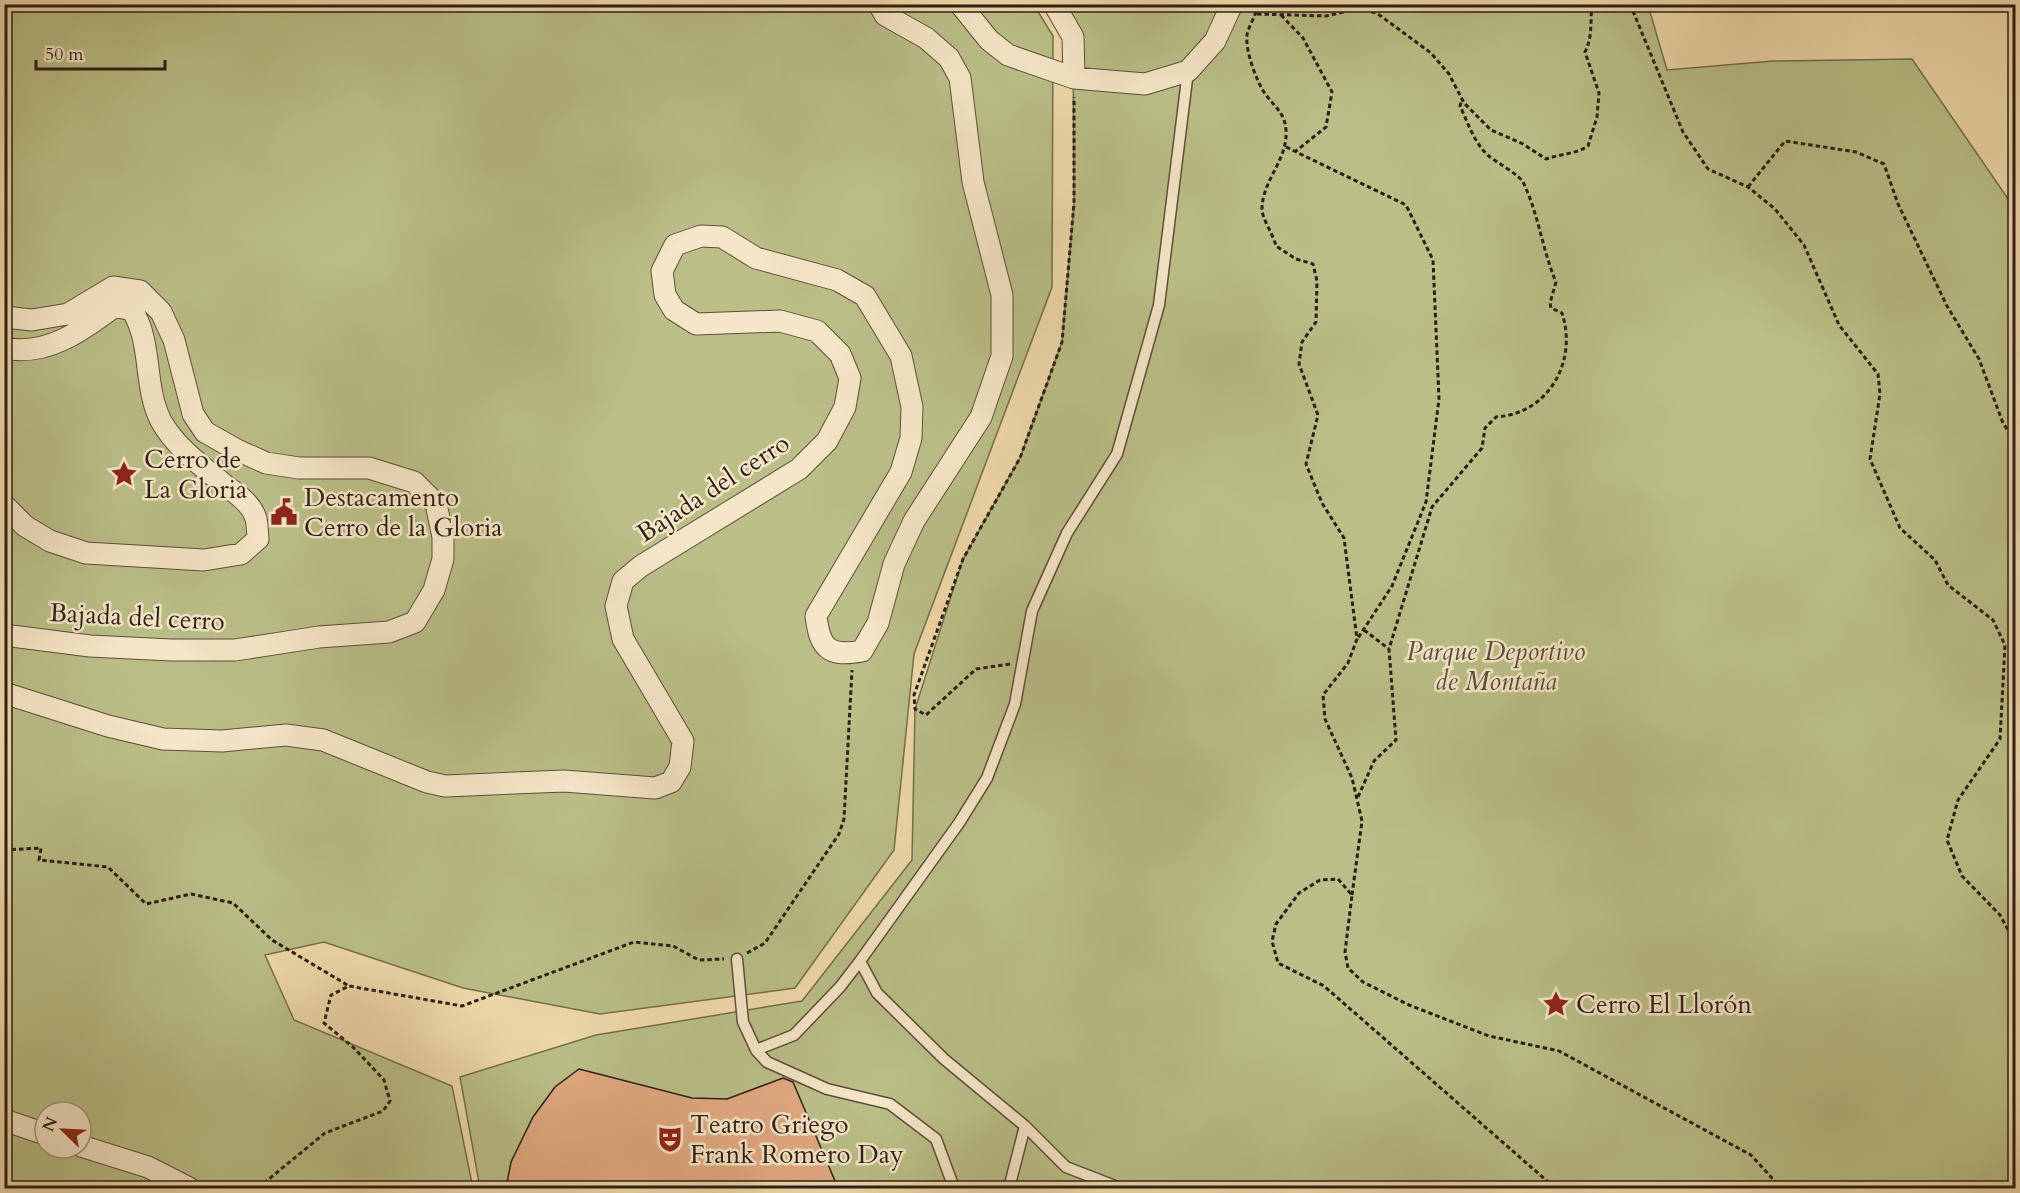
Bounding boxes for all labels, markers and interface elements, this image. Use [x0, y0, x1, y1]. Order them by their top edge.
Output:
scale bar [36, 33, 165, 71]
text: 50 m [45, 42, 84, 67]
street label: Bajada del cerro [630, 426, 796, 550]
place label: Cerro de La Gloria [144, 442, 247, 507]
place icon: Cerro de La Gloria [109, 459, 139, 489]
place label: Destacamento Cerro de la Gloria [304, 480, 502, 545]
public building icon: Destacamento Cerro de la Gloria [269, 497, 299, 527]
street label: Bajada del cerro [48, 595, 226, 639]
park label: Parque Deportivo de Montaña [1407, 634, 1585, 699]
place label: Cerro El Llorón [1576, 987, 1752, 1022]
place icon: Cerro El Llorón [1541, 989, 1571, 1019]
north arrow [33, 1100, 93, 1160]
place label: Teatro Griego Frank Romero Day [690, 1107, 904, 1172]
text: N [37, 1113, 63, 1135]
theatre icon: Teatro Griego Frank Romero Day [655, 1124, 685, 1154]

